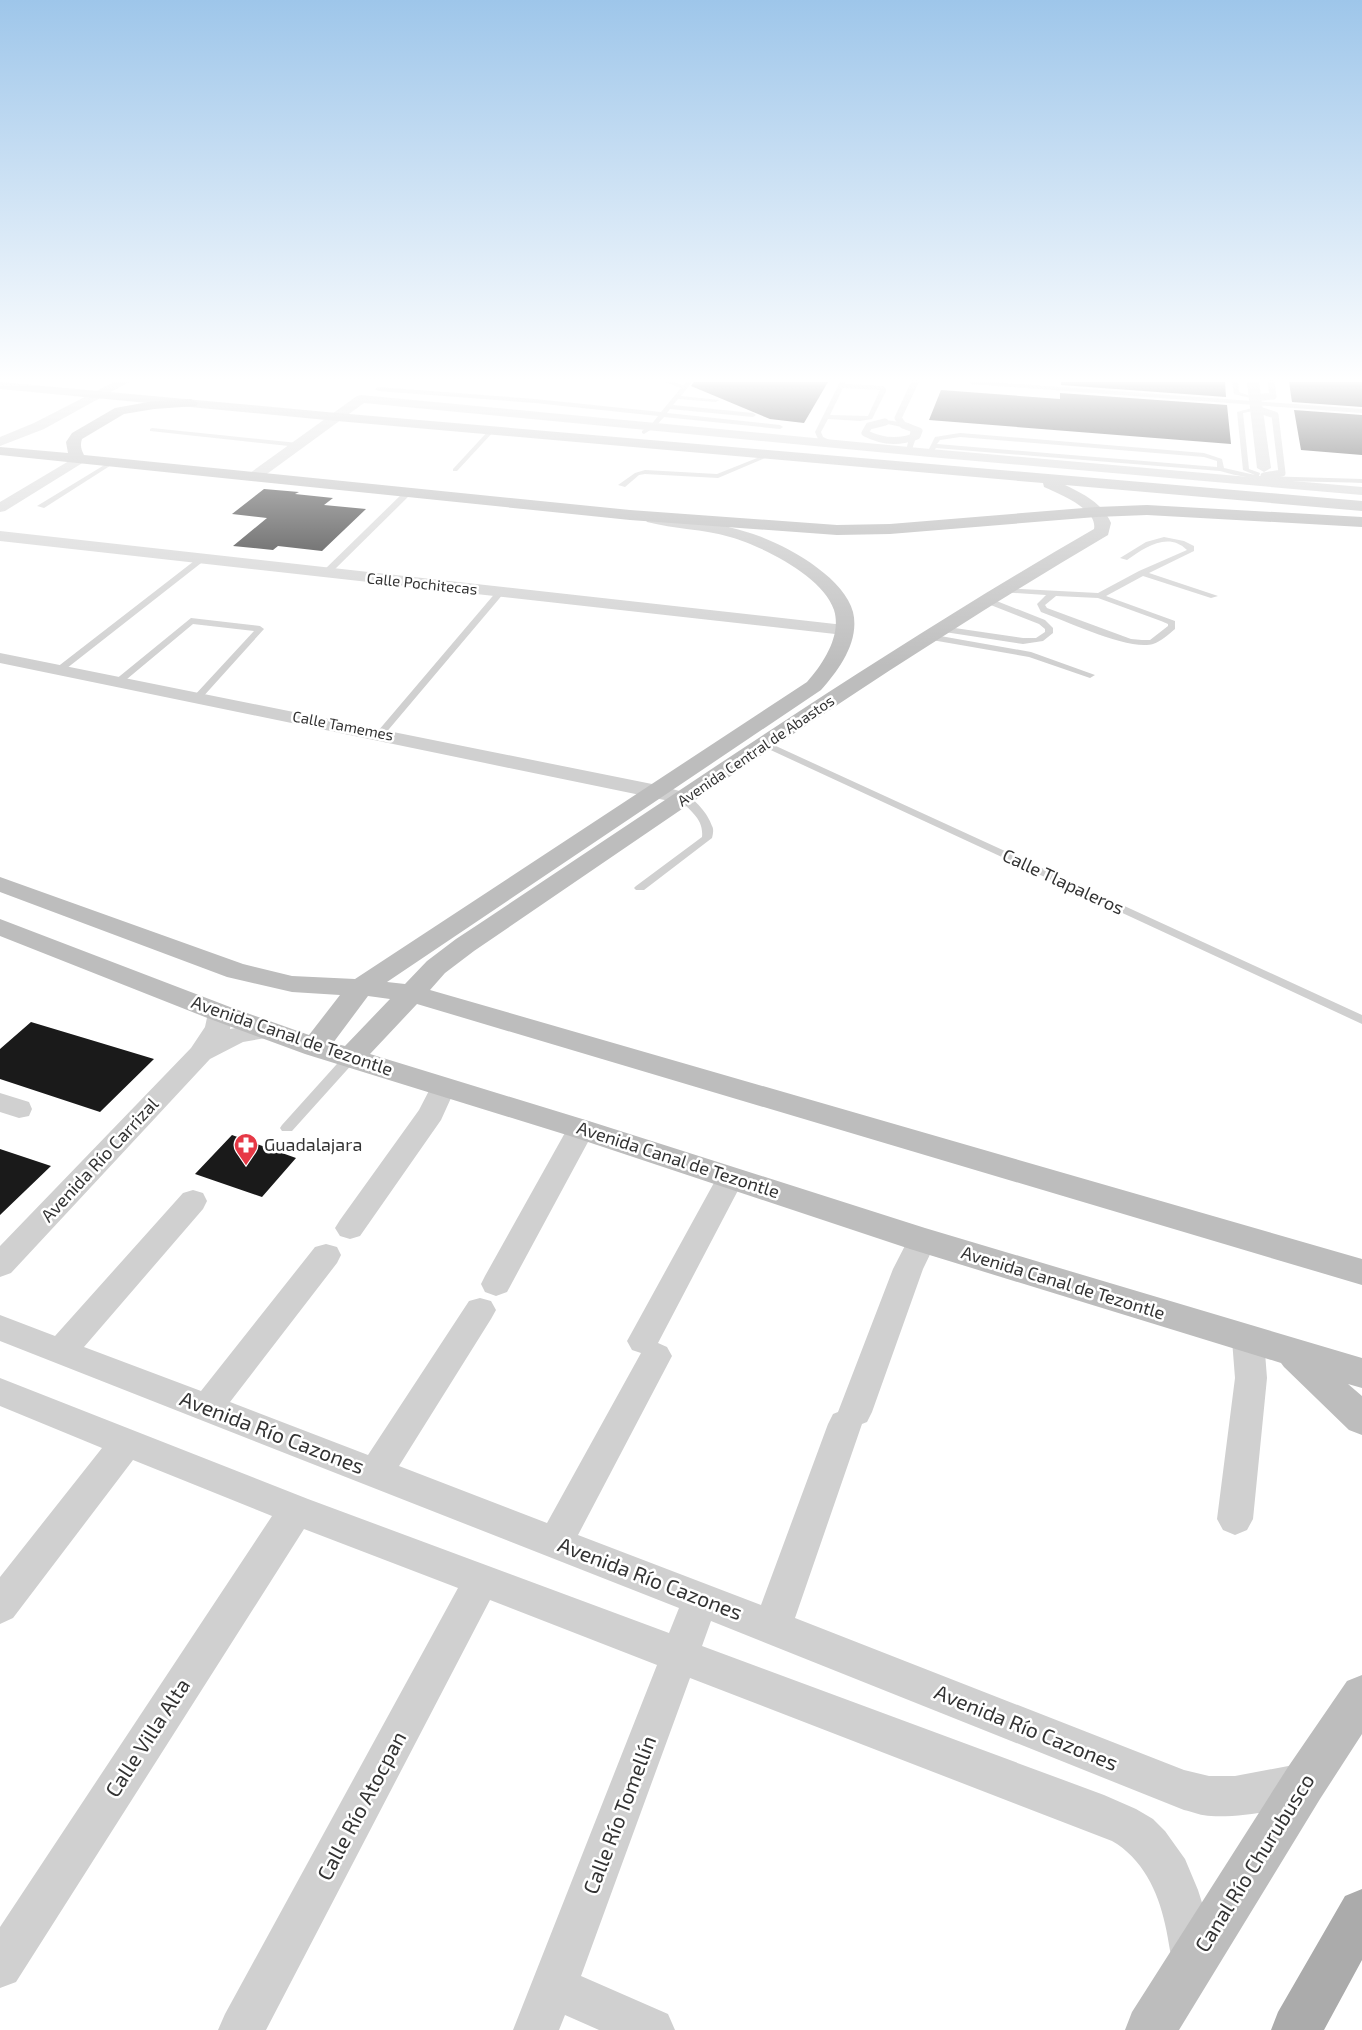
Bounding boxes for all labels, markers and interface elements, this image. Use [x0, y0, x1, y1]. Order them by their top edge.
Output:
street label: Calle Pochitecas [366, 568, 478, 598]
street label: Avenida Central de Abastos [674, 691, 837, 809]
street label: Calle Tamemes [291, 706, 395, 744]
street label: Calle Tlapaleros [999, 843, 1128, 919]
street label: Avenida Canal de Tezontle [189, 990, 396, 1080]
street label: Avenida Río Carrizal [36, 1092, 163, 1226]
street label: Avenida Canal de Tezontle [574, 1116, 782, 1202]
pharmacy icon: Guadalajara [233, 1132, 259, 1166]
place label: Guadalajara [264, 1133, 362, 1155]
street label: Avenida Canal de Tezontle [959, 1241, 1168, 1324]
street label: Avenida Río Cazones [177, 1385, 368, 1478]
street label: Avenida Río Cazones [555, 1531, 746, 1624]
street label: Calle Villa Alta [99, 1673, 194, 1801]
street label: Avenida Río Cazones [931, 1678, 1122, 1775]
street label: Calle Río Atocpan [311, 1727, 410, 1884]
street label: Calle Río Tomellín [577, 1732, 660, 1897]
street label: Canal Río Churubusco [1189, 1768, 1319, 1956]

